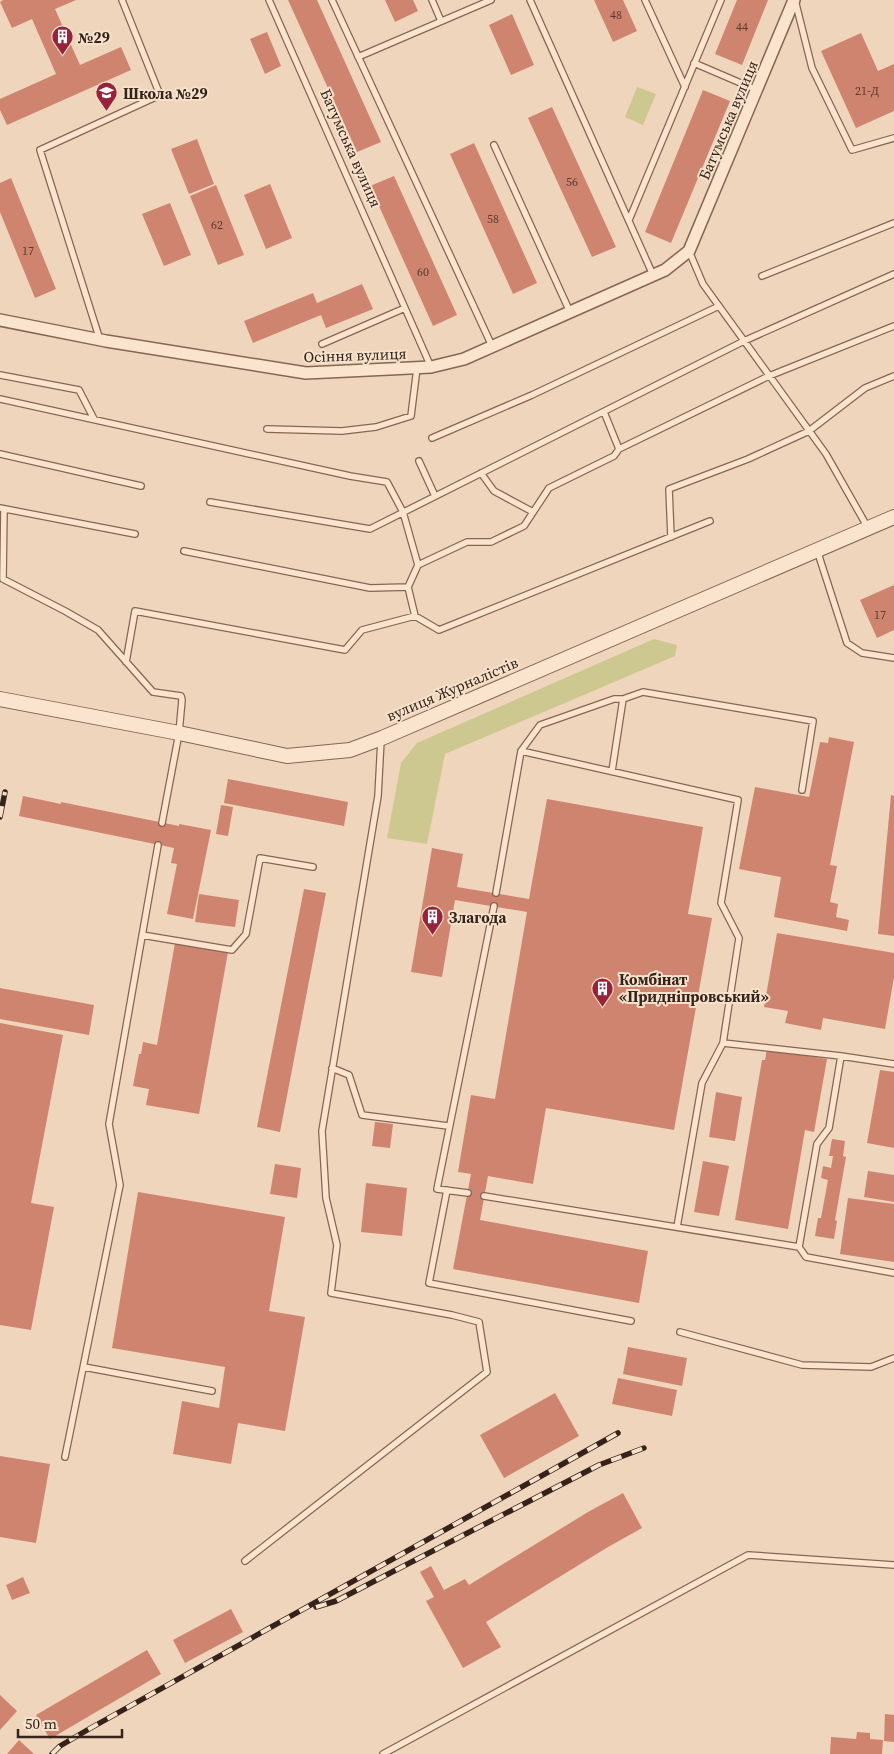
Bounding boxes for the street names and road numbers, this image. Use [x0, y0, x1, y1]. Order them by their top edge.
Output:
street label: Батумська вулиця [693, 57, 763, 183]
street label: Батумська вулиця [315, 85, 387, 211]
street label: Осіння вулиця [303, 343, 407, 367]
street label: вулиця Журналістів [383, 652, 521, 726]

